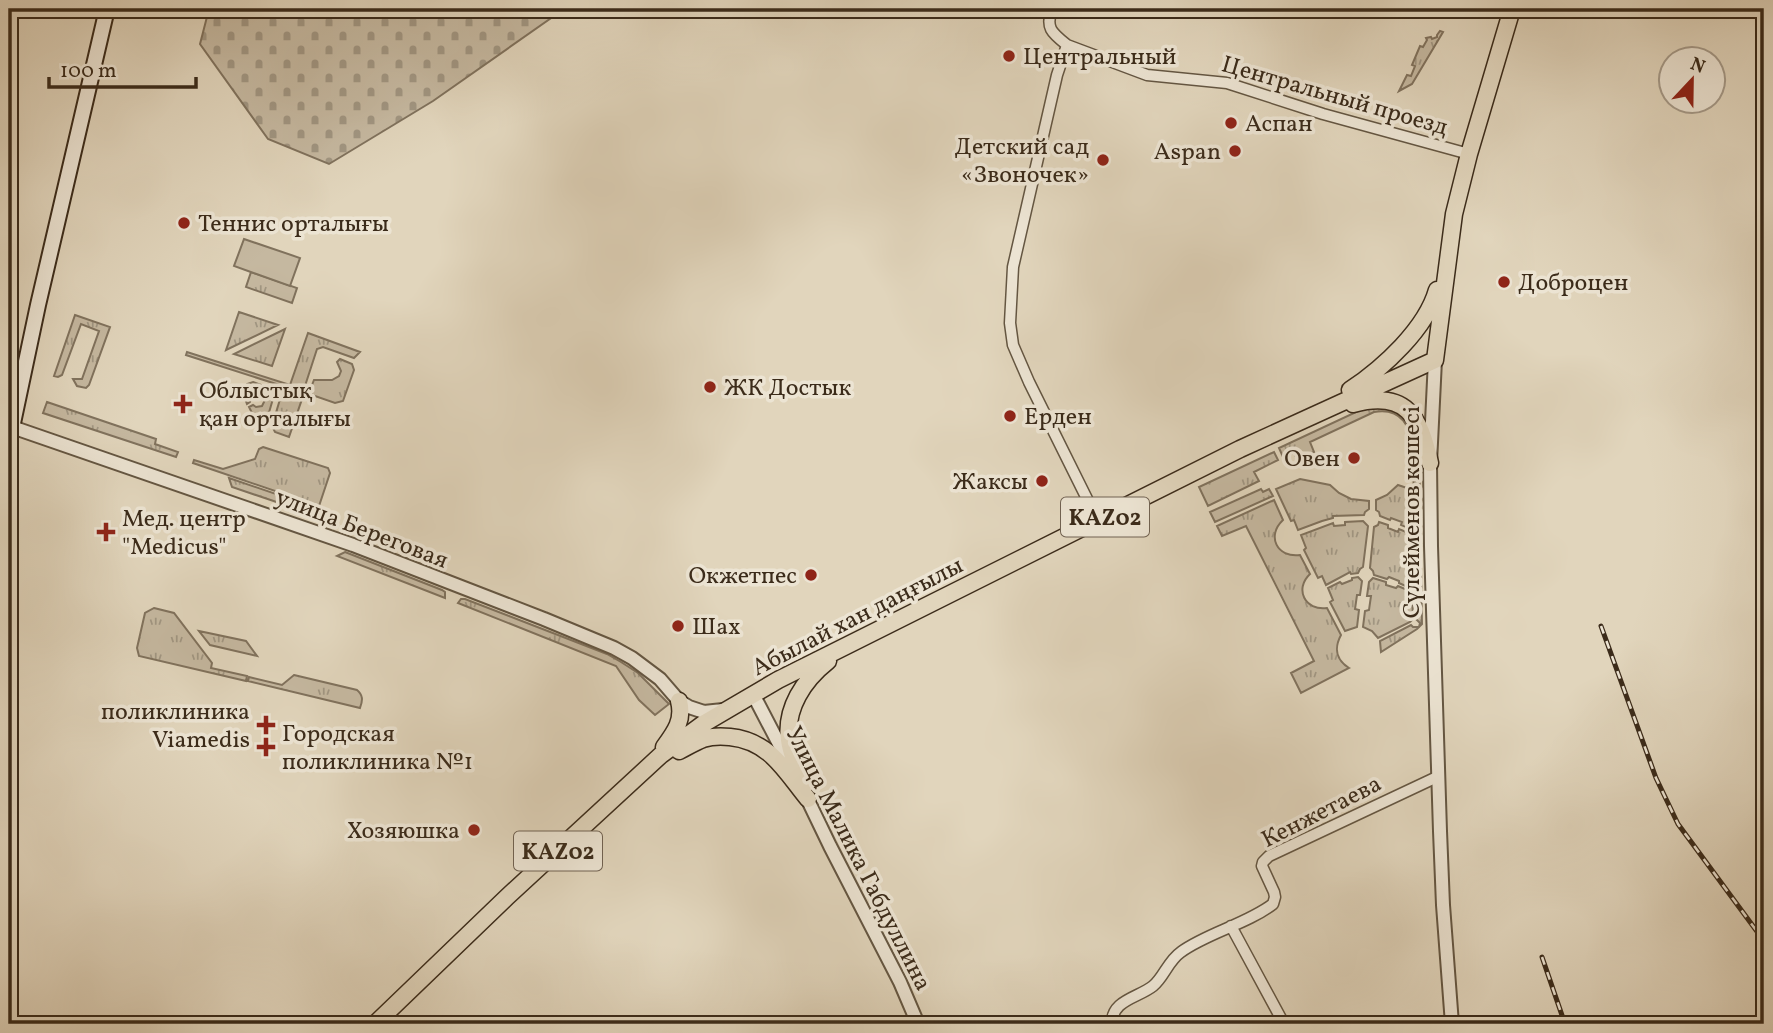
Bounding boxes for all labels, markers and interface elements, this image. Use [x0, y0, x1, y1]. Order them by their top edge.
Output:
place label: Центральный [1023, 41, 1176, 75]
scale bar [49, 46, 196, 90]
north arrow [1658, 46, 1728, 116]
marker: Центральный [1001, 48, 1017, 64]
street label: Центральный проезд [1217, 48, 1452, 146]
text: N [1686, 51, 1709, 81]
text: 100 m [60, 57, 117, 86]
place label: Аспан [1245, 108, 1313, 142]
marker: Аспан [1223, 115, 1239, 131]
place label: Детский сад «Звоночек» [955, 131, 1089, 193]
place label: Aspan [1154, 136, 1221, 170]
marker: Aspan [1227, 143, 1243, 159]
marker: Детский сад «Звоночек» [1095, 152, 1111, 168]
place label: Теннис орталығы [198, 208, 389, 242]
marker: Теннис орталығы [176, 215, 192, 231]
place label: Доброцен [1518, 267, 1628, 301]
marker: Доброцен [1496, 274, 1512, 290]
place label: ЖК Достык [724, 372, 851, 406]
place label: Облыстық қан орталығы [199, 375, 351, 437]
marker: ЖК Достык [702, 379, 718, 395]
marker: Облыстық қан орталығы [173, 394, 193, 414]
place label: Ерден [1024, 401, 1092, 435]
street label: Сүлейменов көшесі [1396, 406, 1430, 618]
marker: Ерден [1002, 408, 1018, 424]
place label: Овен [1284, 443, 1340, 477]
marker: Овен [1346, 450, 1362, 466]
place label: Жаксы [953, 466, 1028, 500]
marker: Жаксы [1034, 473, 1050, 489]
street label: улица Береговая [270, 481, 453, 578]
road number: KАZ02 [1061, 498, 1149, 537]
place label: Мед. центр "Medicus" [122, 503, 246, 565]
marker: Мед. центр "Medicus" [96, 522, 116, 542]
street label: Абылай хан даңғылы [746, 550, 970, 686]
place label: Окжетпес [689, 560, 797, 594]
marker: Окжетпес [803, 567, 819, 583]
place label: Шах [692, 611, 740, 645]
marker: Шах [670, 618, 686, 634]
place label: поликлиника Viamedis [101, 696, 250, 758]
marker: поликлиника Viamedis [256, 715, 276, 735]
place label: Городская поликлиника №1 [282, 718, 473, 780]
street label: Улица Малика Габдуллина [776, 721, 939, 997]
marker: Городская поликлиника №1 [256, 737, 276, 757]
street label: Кенжетаева [1256, 768, 1388, 858]
place label: Хозяюшка [347, 815, 460, 849]
marker: Хозяюшка [466, 822, 482, 838]
road number: KАZ02 [514, 832, 602, 870]

